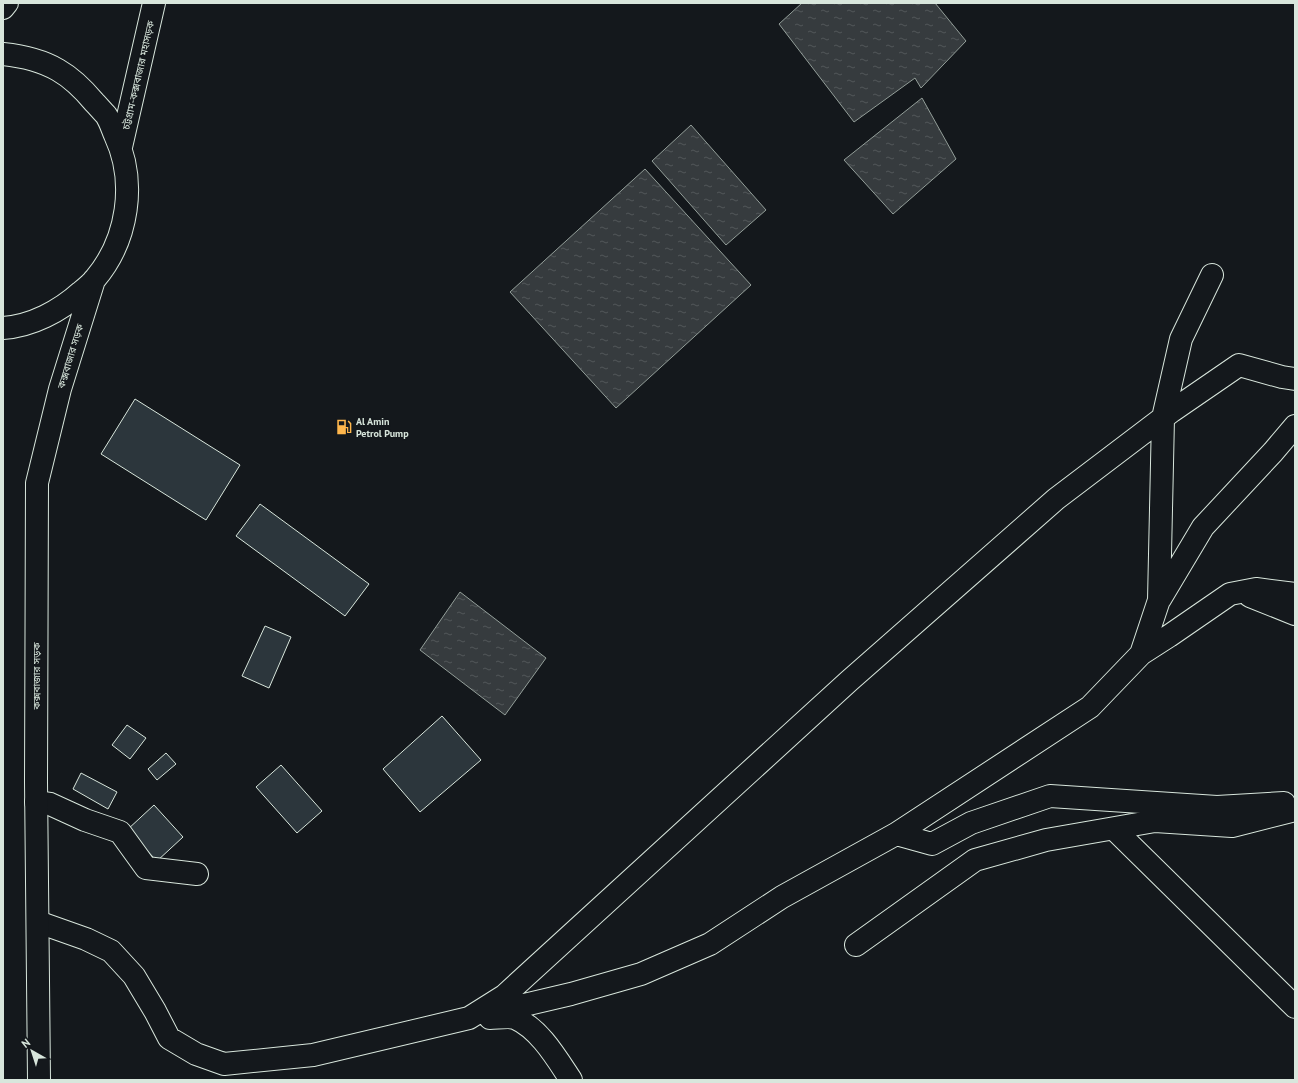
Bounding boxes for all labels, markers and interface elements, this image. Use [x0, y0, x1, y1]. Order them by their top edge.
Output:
street label: চট্টগ্রাম-কক্সবাজার মহাসড়ক [119, 18, 158, 132]
street label: কক্সবাজার সড়ক [54, 321, 87, 391]
place label: Al Amin Petrol Pump [356, 415, 409, 440]
fuel station icon: Al Amin Petrol Pump [335, 418, 353, 436]
street label: কক্সবাজার সড়ক [30, 642, 43, 710]
north arrow [12, 1031, 52, 1071]
text: N [18, 1036, 33, 1051]

